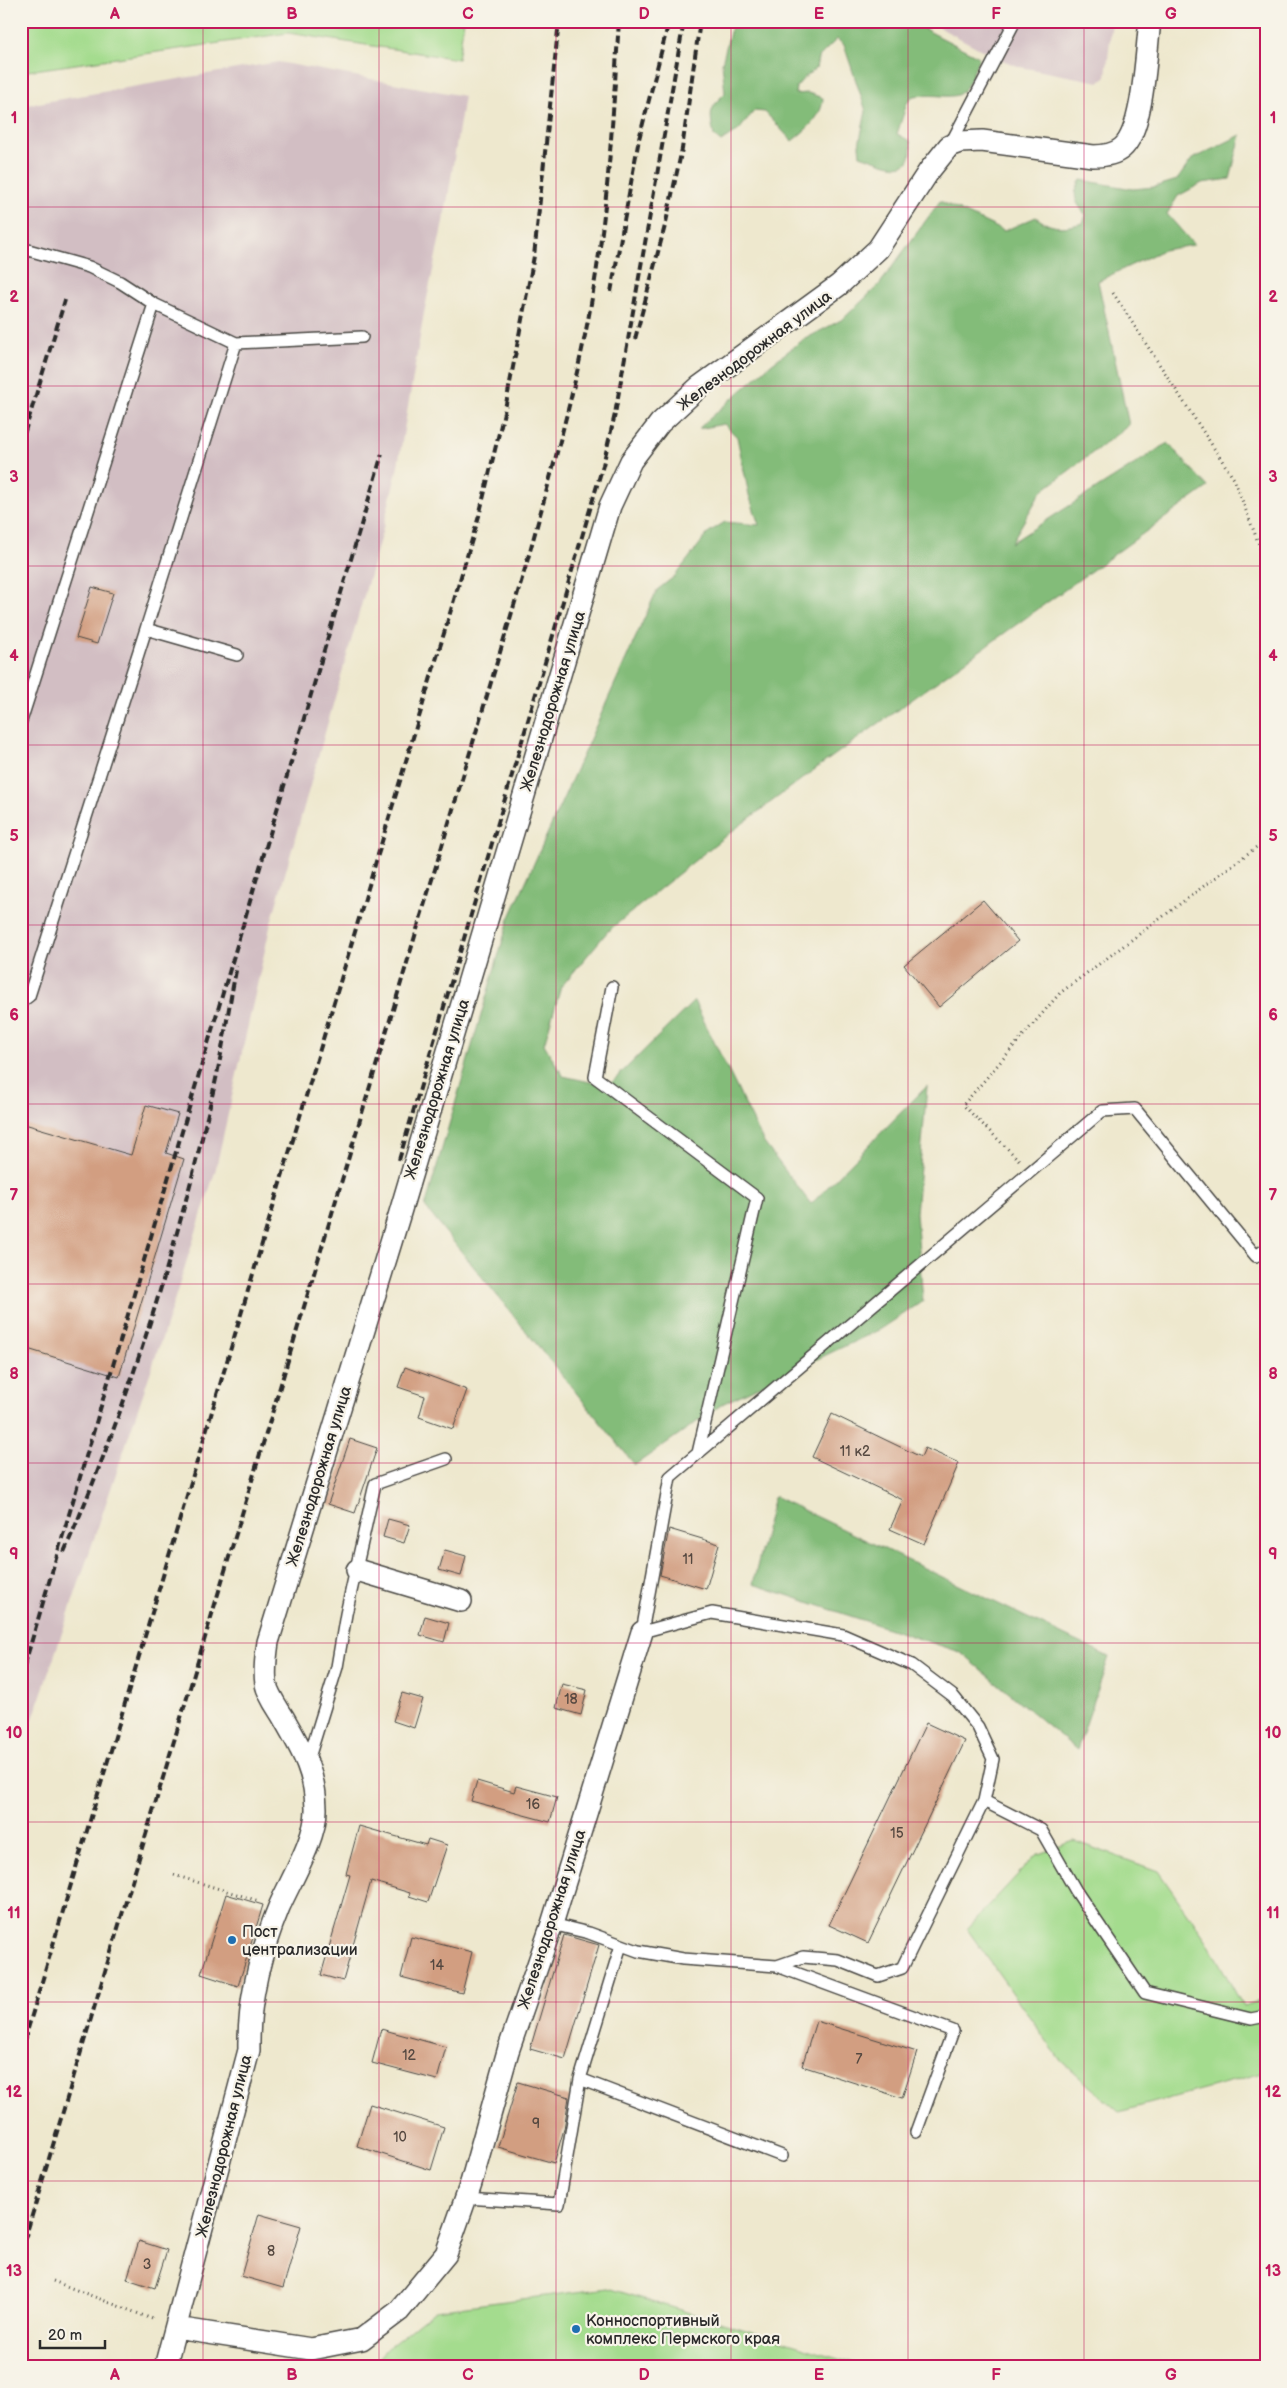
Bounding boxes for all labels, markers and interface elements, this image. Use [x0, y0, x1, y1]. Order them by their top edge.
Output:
text: A [109, 5, 120, 24]
text: B [286, 5, 298, 24]
text: C [462, 5, 474, 24]
text: D [638, 5, 650, 24]
text: E [814, 5, 824, 24]
text: F [991, 5, 1001, 24]
text: G [1165, 5, 1177, 24]
text: 1 [11, 109, 17, 128]
text: 1 [1270, 109, 1276, 128]
street label: Железнодорожная улица [674, 287, 836, 415]
text: 2 [9, 288, 19, 307]
text: 2 [1268, 288, 1278, 307]
text: 3 [9, 468, 19, 487]
text: 3 [1268, 468, 1278, 487]
street label: Железнодорожная улица [517, 608, 590, 794]
text: 4 [9, 647, 19, 666]
text: 4 [1268, 647, 1278, 666]
text: 5 [9, 827, 19, 846]
text: 5 [1268, 827, 1278, 846]
street label: Железнодорожная улица [401, 996, 474, 1182]
text: 6 [9, 1006, 19, 1025]
text: 6 [1268, 1006, 1278, 1025]
text: 7 [10, 1186, 19, 1205]
text: 7 [1269, 1186, 1278, 1205]
text: 8 [9, 1365, 19, 1384]
text: 8 [1268, 1365, 1278, 1384]
street label: Железнодорожная улица [283, 1383, 356, 1569]
house number: 11 к2 [840, 1443, 871, 1460]
text: 9 [9, 1545, 19, 1564]
text: 9 [1268, 1545, 1278, 1564]
house number: 11 [683, 1551, 693, 1568]
house number: 18 [564, 1691, 578, 1708]
text: 10 [6, 1724, 22, 1743]
text: 10 [1265, 1724, 1281, 1743]
house number: 16 [526, 1796, 540, 1813]
house number: 15 [890, 1825, 904, 1842]
street label: Железнодорожная улица [514, 1827, 591, 2012]
text: 11 [7, 1904, 21, 1923]
text: 11 [1266, 1904, 1280, 1923]
place label: Пост централизации [242, 1923, 358, 1960]
marker: Пост централизации [226, 1934, 238, 1946]
house number: 14 [430, 1957, 444, 1974]
house number: 12 [402, 2047, 417, 2064]
house number: 7 [856, 2051, 863, 2068]
street label: Железнодорожная улица [193, 2052, 257, 2240]
text: 12 [6, 2083, 23, 2102]
text: 12 [1265, 2083, 1282, 2102]
house number: 9 [532, 2115, 540, 2132]
house number: 10 [393, 2129, 407, 2146]
house number: 8 [267, 2243, 275, 2260]
house number: 3 [143, 2256, 151, 2273]
text: 13 [6, 2262, 22, 2281]
text: 13 [1265, 2262, 1281, 2281]
place label: Конноспортивный комплекс Пермского края [586, 2312, 780, 2349]
scale bar [40, 2318, 105, 2350]
marker: Конноспортивный комплекс Пермского края [570, 2323, 582, 2335]
text: 20 m [48, 2326, 82, 2345]
text: A [109, 2366, 120, 2385]
text: B [286, 2366, 298, 2385]
text: C [462, 2366, 474, 2385]
text: D [638, 2366, 650, 2385]
text: E [814, 2366, 824, 2385]
text: F [991, 2366, 1001, 2385]
text: G [1165, 2366, 1177, 2385]

